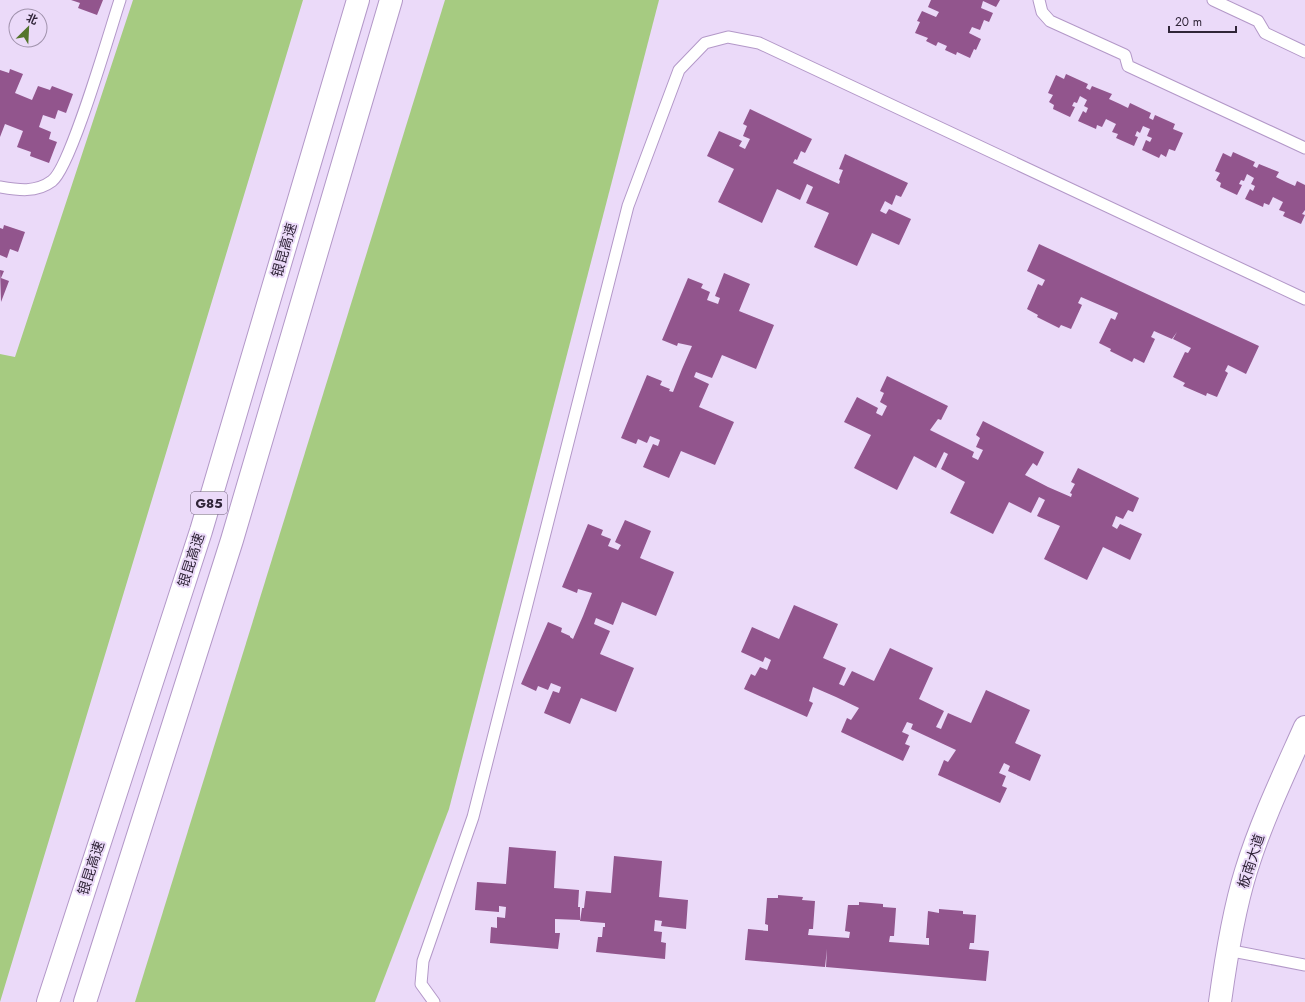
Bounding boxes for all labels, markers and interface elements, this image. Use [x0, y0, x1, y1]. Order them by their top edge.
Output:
north arrow [8, 8, 48, 48]
scale bar [1169, 8, 1236, 34]
text: 北 [24, 9, 40, 28]
text: 20 m [1175, 13, 1202, 31]
street label: 银昆高速 [267, 220, 301, 280]
road number: G85 [191, 492, 227, 514]
street label: 银昆高速 [173, 530, 209, 590]
street label: 板南大道 [1233, 831, 1269, 891]
street label: 银昆高速 [73, 838, 109, 898]

